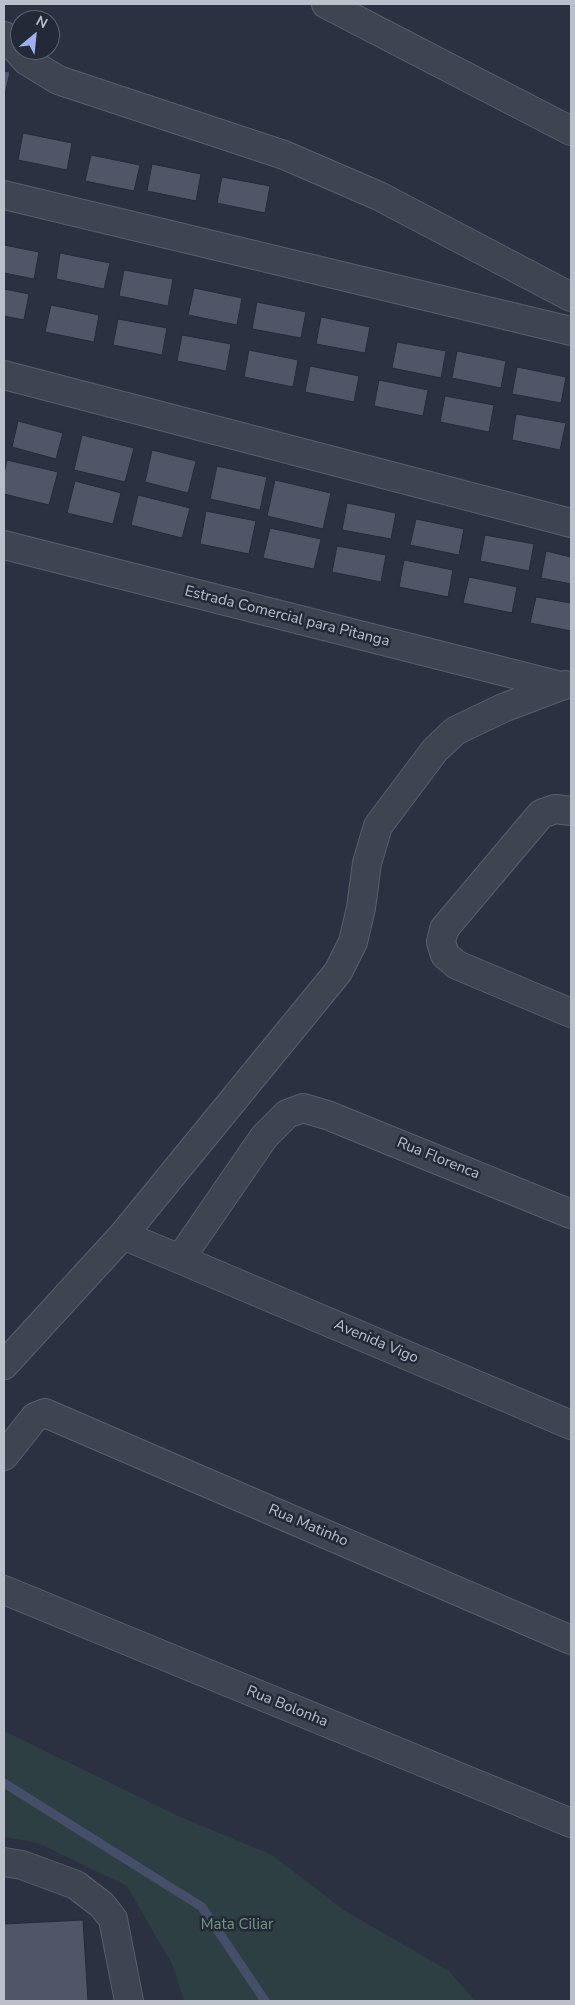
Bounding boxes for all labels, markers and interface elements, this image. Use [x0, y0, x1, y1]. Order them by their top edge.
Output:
north arrow [10, 10, 60, 60]
text: N [33, 11, 51, 33]
street label: Estrada Comercial para Pitanga [183, 583, 391, 651]
street label: Rua Florenca [394, 1134, 482, 1184]
street label: Avenida Vigo [331, 1316, 421, 1368]
street label: Rua Matinho [265, 1501, 351, 1551]
street label: Rua Bolonha [244, 1682, 330, 1732]
park label: Mata Ciliar [201, 1916, 273, 1934]

